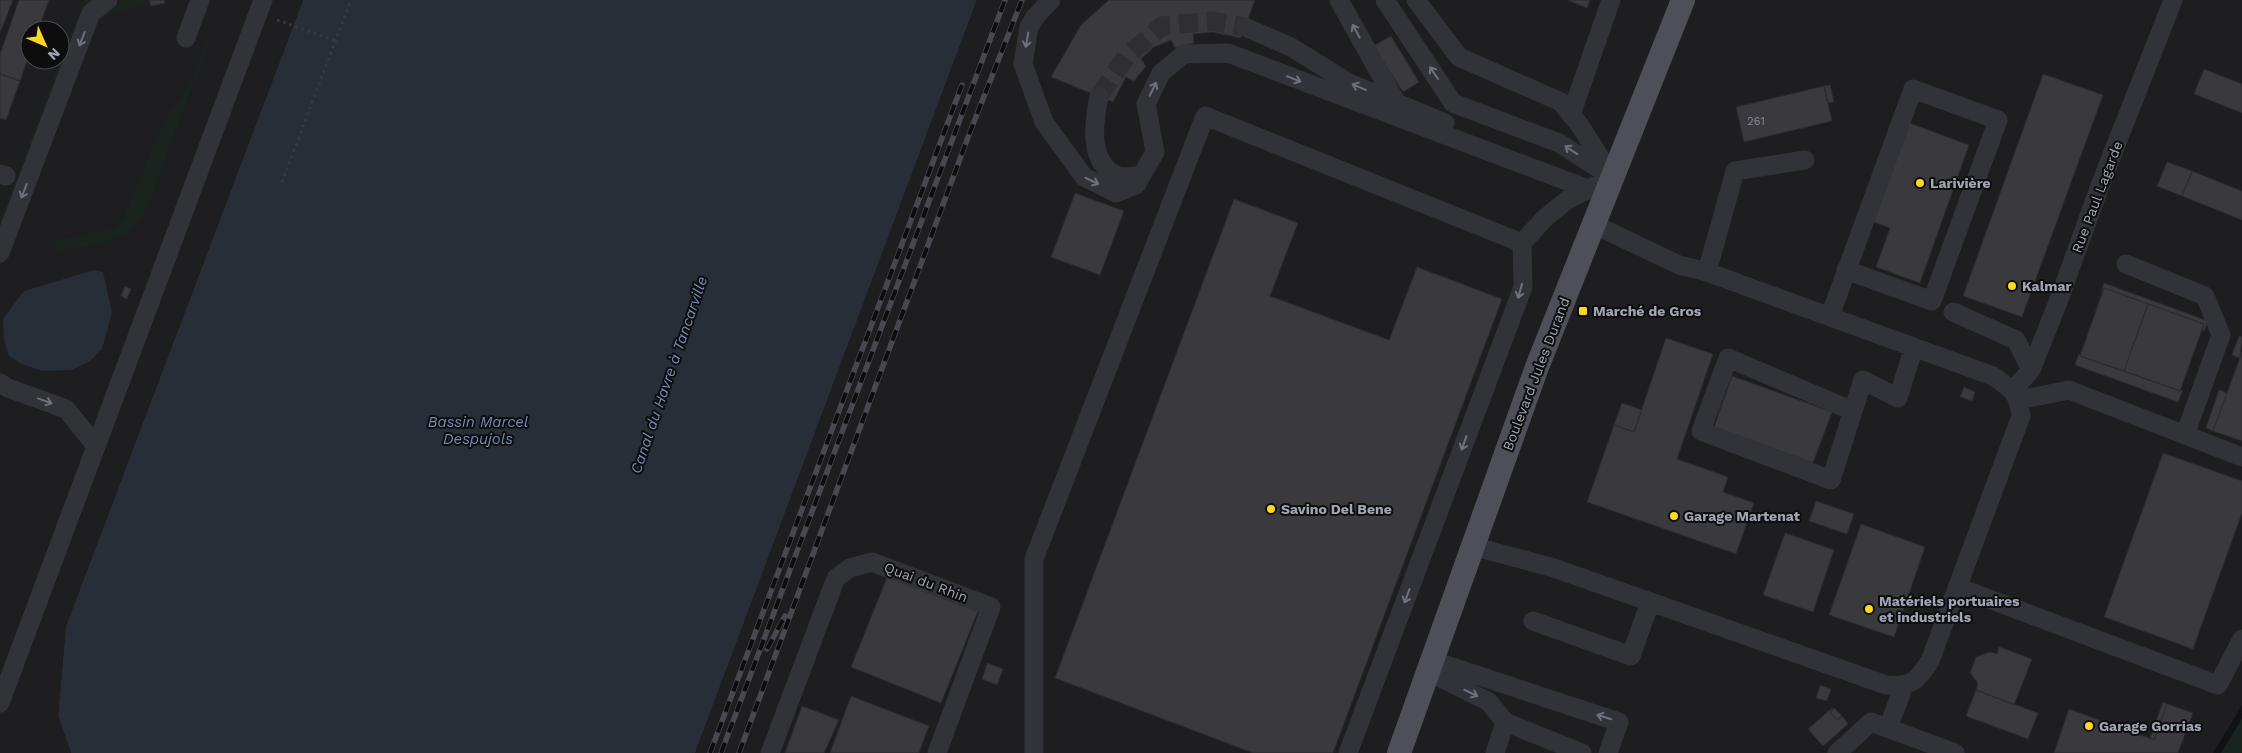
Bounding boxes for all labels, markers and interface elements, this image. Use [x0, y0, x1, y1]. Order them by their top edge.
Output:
north arrow [20, 20, 70, 70]
one-way arrow [1351, 23, 1361, 38]
one-way arrow [77, 31, 86, 46]
one-way arrow [1022, 32, 1032, 48]
text: N [45, 45, 64, 64]
one-way arrow [1429, 66, 1439, 80]
one-way arrow [1286, 75, 1301, 84]
one-way arrow [1148, 81, 1158, 96]
one-way arrow [1352, 82, 1367, 92]
house number: 261 [1747, 115, 1765, 128]
street label: Rue Paul Lagarde [2068, 139, 2126, 255]
one-way arrow [1564, 145, 1578, 156]
place label: Larivière [1930, 175, 1991, 191]
one-way arrow [1084, 177, 1099, 186]
marker: Larivière [1914, 177, 1926, 189]
one-way arrow [19, 182, 28, 198]
water label: Canal du Havre à Tancarville [627, 274, 711, 476]
place label: Kalmar [2022, 278, 2072, 294]
marker: Kalmar [2006, 280, 2018, 292]
one-way arrow [1515, 283, 1525, 299]
street label: Boulevard Jules Durand [1499, 295, 1573, 453]
place label: Marché de Gros [1593, 303, 1702, 319]
marker: Marché de Gros [1577, 305, 1589, 317]
one-way arrow [37, 397, 52, 406]
water label: Bassin Marcel Despujols [428, 413, 529, 448]
one-way arrow [1459, 435, 1468, 451]
place label: Savino Del Bene [1281, 501, 1392, 517]
marker: Savino Del Bene [1265, 503, 1277, 515]
place label: Garage Martenat [1684, 508, 1800, 524]
marker: Garage Martenat [1668, 510, 1680, 522]
street label: Quai du Rhin [882, 559, 970, 605]
one-way arrow [1402, 587, 1411, 603]
place label: Matériels portuaires et industriels [1879, 593, 2020, 625]
marker: Matériels portuaires et industriels [1863, 603, 1875, 615]
one-way arrow [1463, 689, 1478, 698]
one-way arrow [1596, 712, 1612, 722]
place label: Garage Gorrias [2099, 718, 2202, 734]
marker: Garage Gorrias [2083, 720, 2095, 732]

